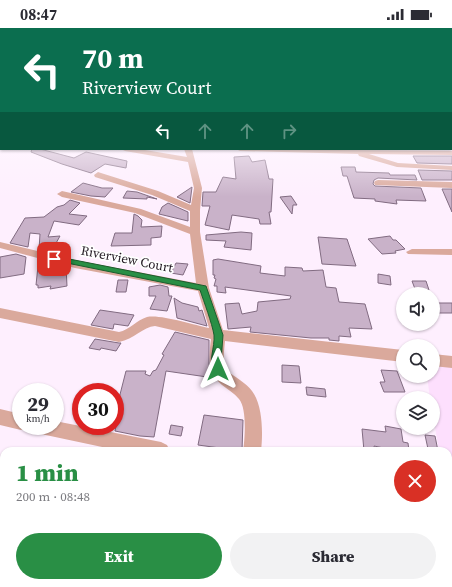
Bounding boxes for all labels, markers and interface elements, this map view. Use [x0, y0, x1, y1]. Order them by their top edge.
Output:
text: 08:47 [20, 4, 57, 25]
text: 70 m [82, 39, 144, 77]
icon: left [16, 44, 68, 96]
text: Riverview Court [82, 75, 211, 100]
icon: left [152, 120, 174, 142]
icon: ahead [194, 120, 216, 142]
icon: ahead [236, 120, 258, 142]
icon: right [278, 120, 300, 142]
pin [37, 242, 71, 276]
street label: Riverview Court [80, 242, 175, 276]
icon: arrive [43, 248, 65, 270]
map controls [396, 287, 440, 435]
button: sound [396, 287, 440, 331]
button: search [396, 339, 440, 383]
position arrow [197, 348, 239, 390]
speed limit sign: 30 [72, 383, 124, 435]
text: 29 [27, 390, 49, 418]
button: layers [396, 391, 440, 435]
text: km/h [26, 412, 50, 425]
text: 1 min [16, 456, 79, 489]
button: close [394, 460, 436, 502]
text: 200 m · 08:48 [16, 488, 90, 505]
button: Exit [16, 533, 222, 579]
button: Share [230, 533, 436, 579]

